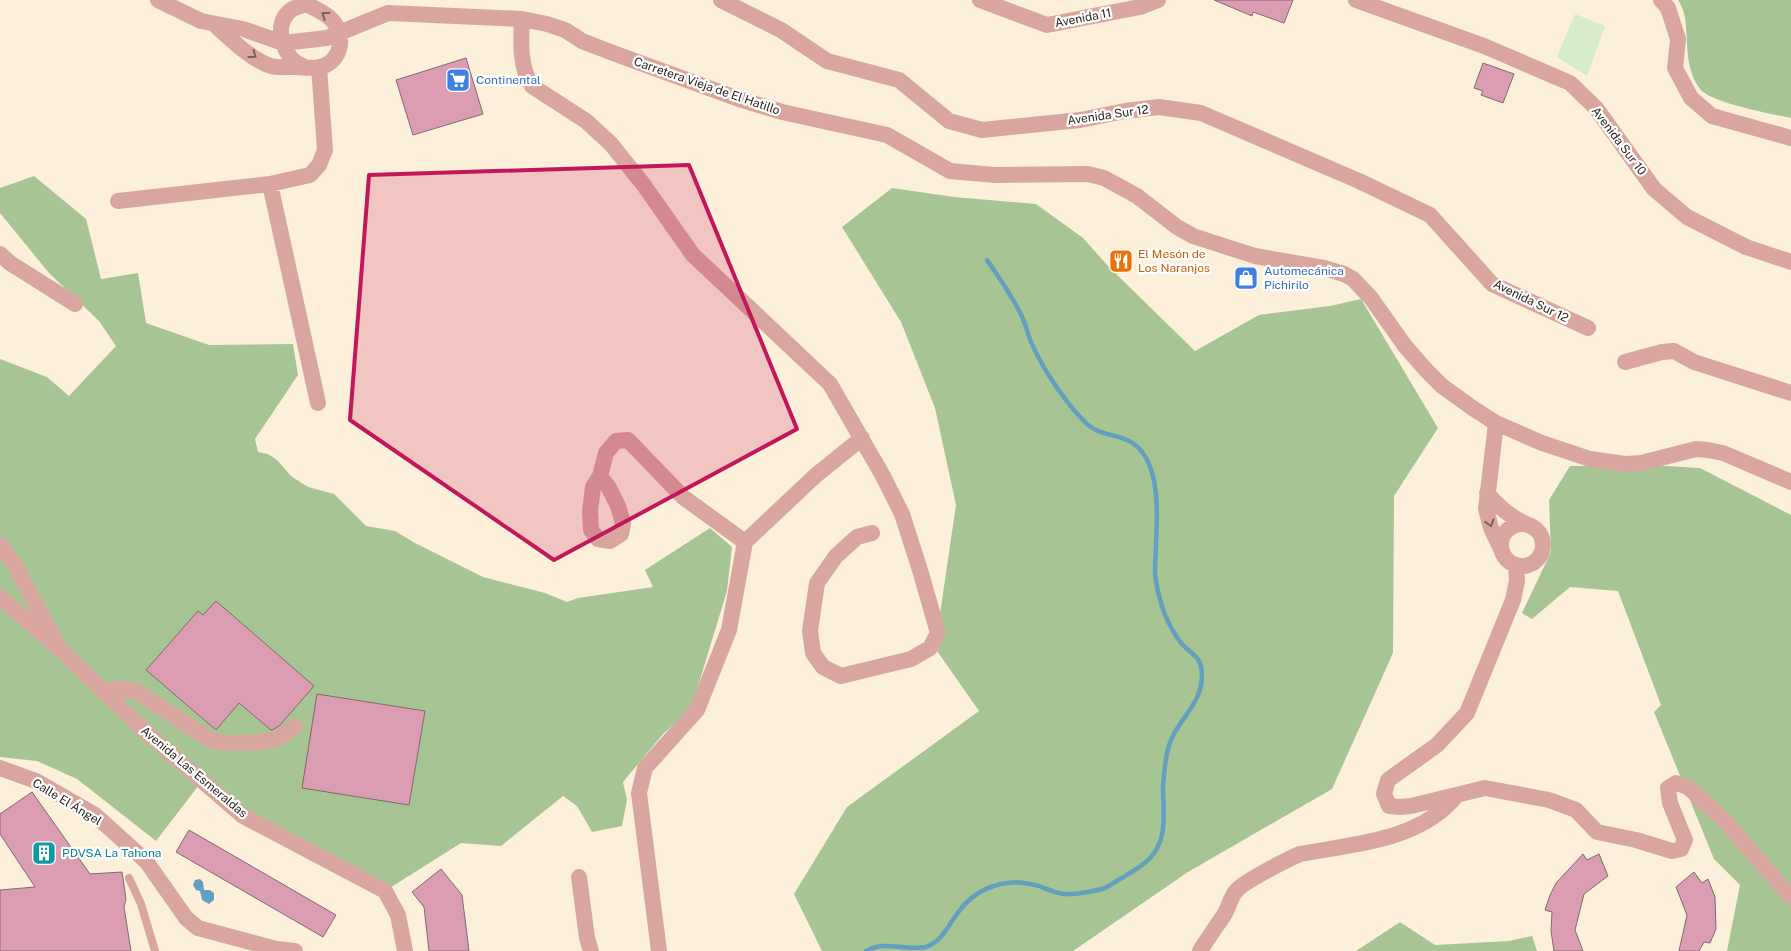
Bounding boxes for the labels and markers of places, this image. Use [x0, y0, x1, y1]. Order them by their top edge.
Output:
supermarket icon: Continental [445, 67, 471, 93]
place label: Continental [476, 73, 541, 87]
place label: El Mesón de Los Naranjos [1138, 247, 1210, 275]
restaurant icon: El Mesón de Los Naranjos [1108, 248, 1134, 274]
place label: Automecánica Pichirilo [1264, 264, 1344, 292]
shop icon: Automecánica Pichirilo [1233, 265, 1259, 291]
building icon: PDVSA La Tahona [31, 840, 57, 866]
place label: PDVSA La Tahona [62, 846, 161, 860]

